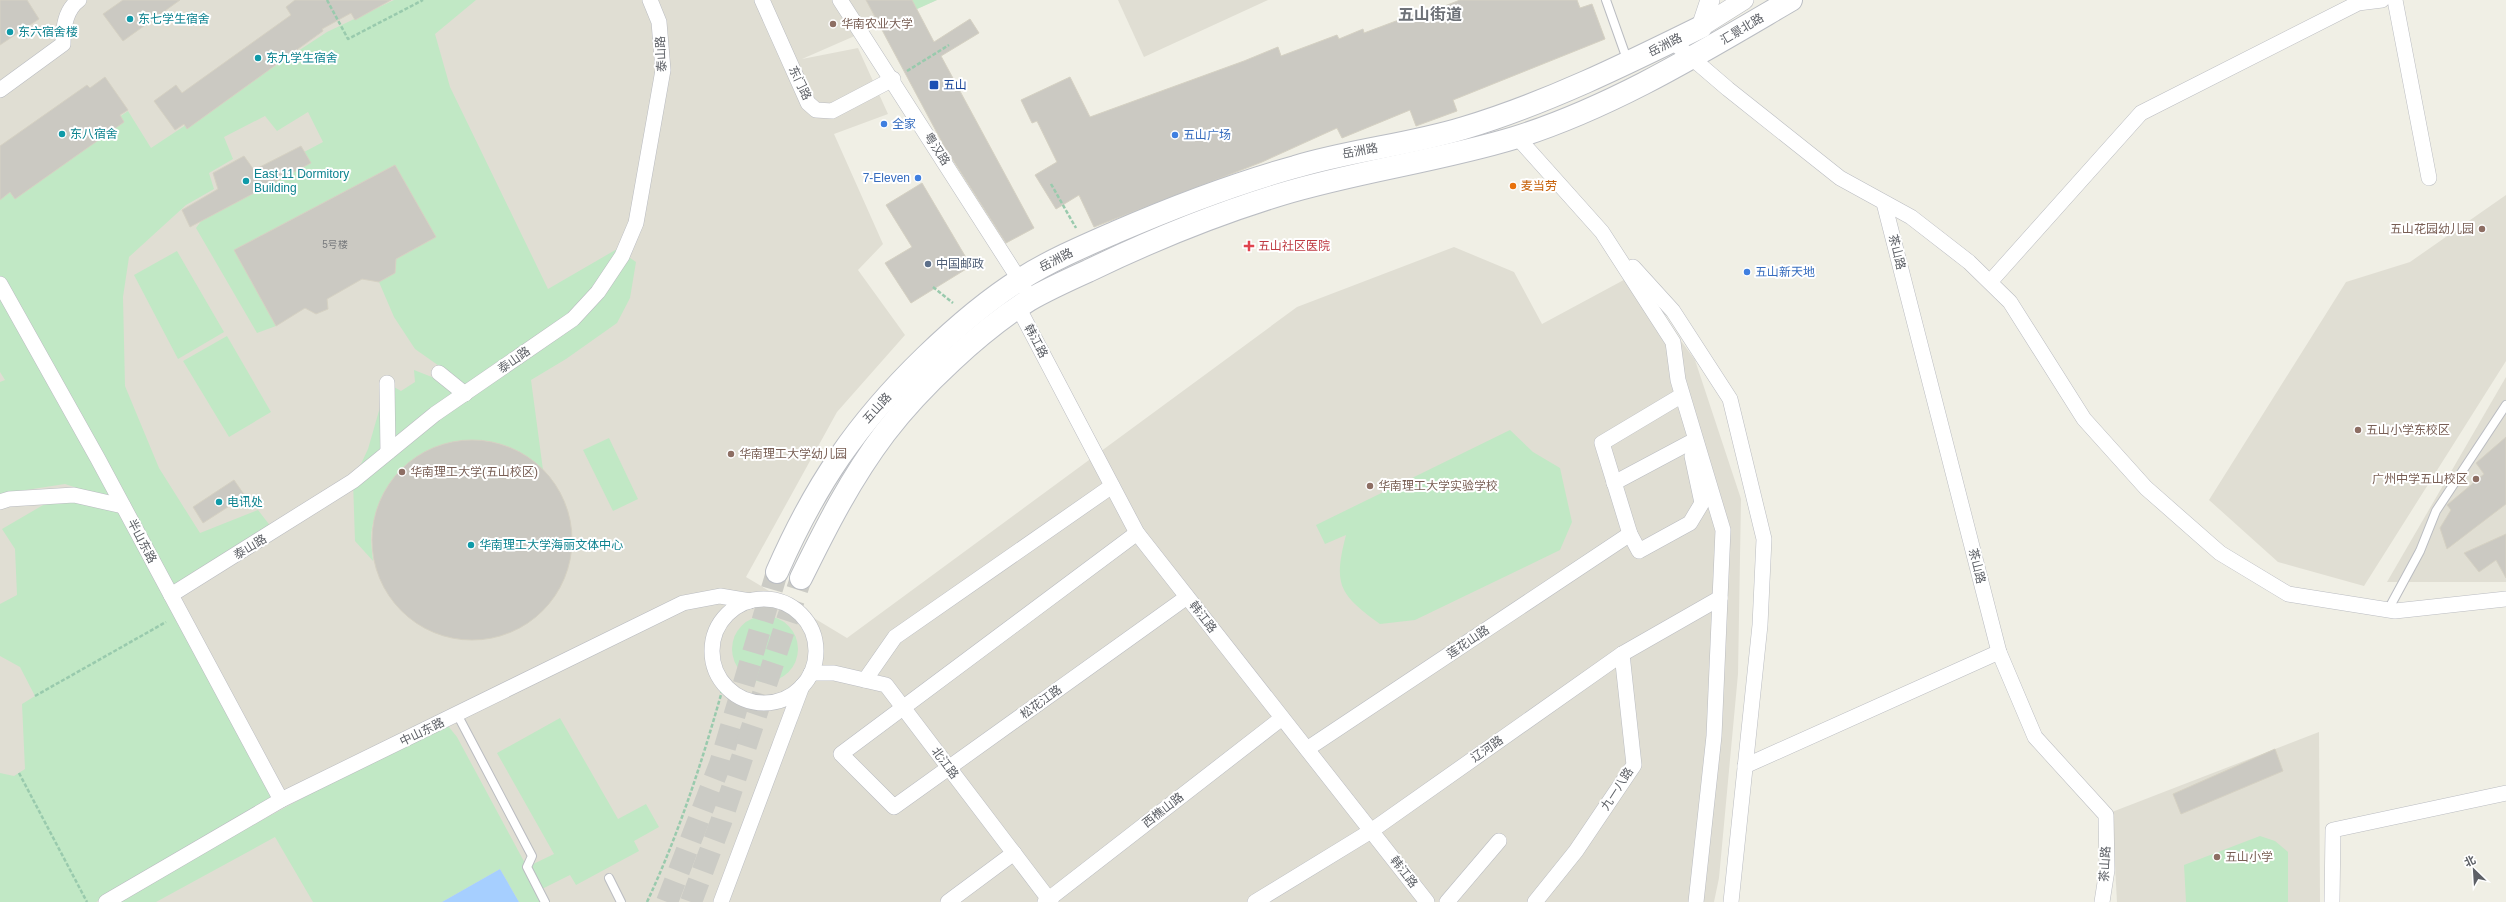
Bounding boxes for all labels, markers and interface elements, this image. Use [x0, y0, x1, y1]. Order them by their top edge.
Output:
district label: 五山街道 [1398, 6, 1462, 23]
street label: 汇景北路 [1718, 11, 1766, 47]
place label: 东七学生宿舍 [138, 12, 210, 26]
marker: 东七学生宿舍 [125, 14, 135, 24]
place label: 华南农业大学 [841, 17, 913, 31]
marker: 华南农业大学 [828, 19, 838, 29]
place label: 东六宿舍楼 [18, 25, 78, 39]
marker: 东六宿舍楼 [5, 27, 15, 37]
street label: 岳洲路 [1646, 31, 1684, 59]
street label: 泰山路 [653, 36, 669, 72]
place label: 东九学生宿舍 [266, 51, 338, 65]
marker: 东九学生宿舍 [253, 53, 263, 63]
street label: 东门路 [786, 64, 814, 102]
place label: 五山 [943, 78, 967, 92]
marker: 五山 [928, 79, 940, 91]
place label: 全家 [892, 117, 916, 131]
marker: 全家 [879, 119, 889, 129]
place label: 东八宿舍 [70, 127, 118, 141]
place label: 五山广场 [1183, 128, 1231, 142]
marker: 东八宿舍 [57, 129, 67, 139]
street label: 粤汉路 [921, 130, 953, 168]
marker: 五山广场 [1170, 130, 1180, 140]
street label: 岳洲路 [1341, 141, 1379, 161]
place label: East 11 Dormitory Building [254, 167, 349, 195]
place label: 7-Eleven [863, 171, 910, 185]
marker: 7-Eleven [913, 173, 923, 183]
marker: East 11 Dormitory Building [241, 176, 251, 186]
place label: 麦当劳 [1521, 179, 1557, 193]
marker: 麦当劳 [1508, 181, 1518, 191]
place label: 五山花园幼儿园 [2390, 222, 2474, 236]
marker: 五山花园幼儿园 [2477, 224, 2487, 234]
street label: 茶山路 [1886, 233, 1908, 271]
house number: 5号楼 [322, 239, 348, 250]
place label: 五山社区医院 [1258, 239, 1330, 253]
marker: 五山社区医院 [1243, 240, 1255, 252]
street label: 岳洲路 [1037, 246, 1075, 274]
place label: 中国邮政 [936, 257, 984, 271]
marker: 中国邮政 [923, 259, 933, 269]
place label: 五山新天地 [1755, 265, 1815, 279]
marker: 五山新天地 [1742, 267, 1752, 277]
street label: 韩江路 [1021, 322, 1051, 360]
street label: 泰山路 [495, 344, 533, 376]
street label: 五山路 [860, 390, 894, 426]
place label: 五山小学东校区 [2366, 423, 2450, 437]
marker: 五山小学东校区 [2353, 425, 2363, 435]
place label: 华南理工大学幼儿园 [739, 447, 847, 461]
marker: 华南理工大学幼儿园 [726, 449, 736, 459]
place label: 华南理工大学(五山校区) [410, 465, 538, 479]
marker: 华南理工大学(五山校区) [397, 467, 407, 477]
place label: 广州中学五山校区 [2372, 472, 2468, 486]
marker: 广州中学五山校区 [2471, 474, 2481, 484]
place label: 华南理工大学实验学校 [1378, 479, 1498, 493]
marker: 华南理工大学实验学校 [1365, 481, 1375, 491]
place label: 电讯处 [227, 495, 263, 509]
marker: 电讯处 [214, 497, 224, 507]
street label: 半山东路 [125, 517, 159, 565]
street label: 泰山路 [231, 532, 269, 562]
place label: 华南理工大学海丽文体中心 [479, 538, 623, 552]
marker: 华南理工大学海丽文体中心 [466, 540, 476, 550]
street label: 茶山路 [1966, 547, 1988, 585]
street label: 韩江路 [1186, 599, 1220, 635]
street label: 莲花山路 [1444, 623, 1492, 661]
street label: 松花江路 [1017, 682, 1065, 722]
street label: 中山东路 [397, 715, 447, 749]
street label: 辽河路 [1468, 733, 1506, 765]
street label: 北江路 [929, 744, 961, 782]
street label: 九一八路 [1598, 765, 1636, 813]
street label: 西樵山路 [1140, 790, 1186, 830]
street label: 茶山路 [2097, 846, 2113, 882]
place label: 五山小学 [2225, 850, 2273, 864]
north arrow [2454, 850, 2494, 890]
marker: 五山小学 [2212, 852, 2222, 862]
text: 北 [2462, 853, 2477, 869]
street label: 韩江路 [1387, 854, 1421, 890]

